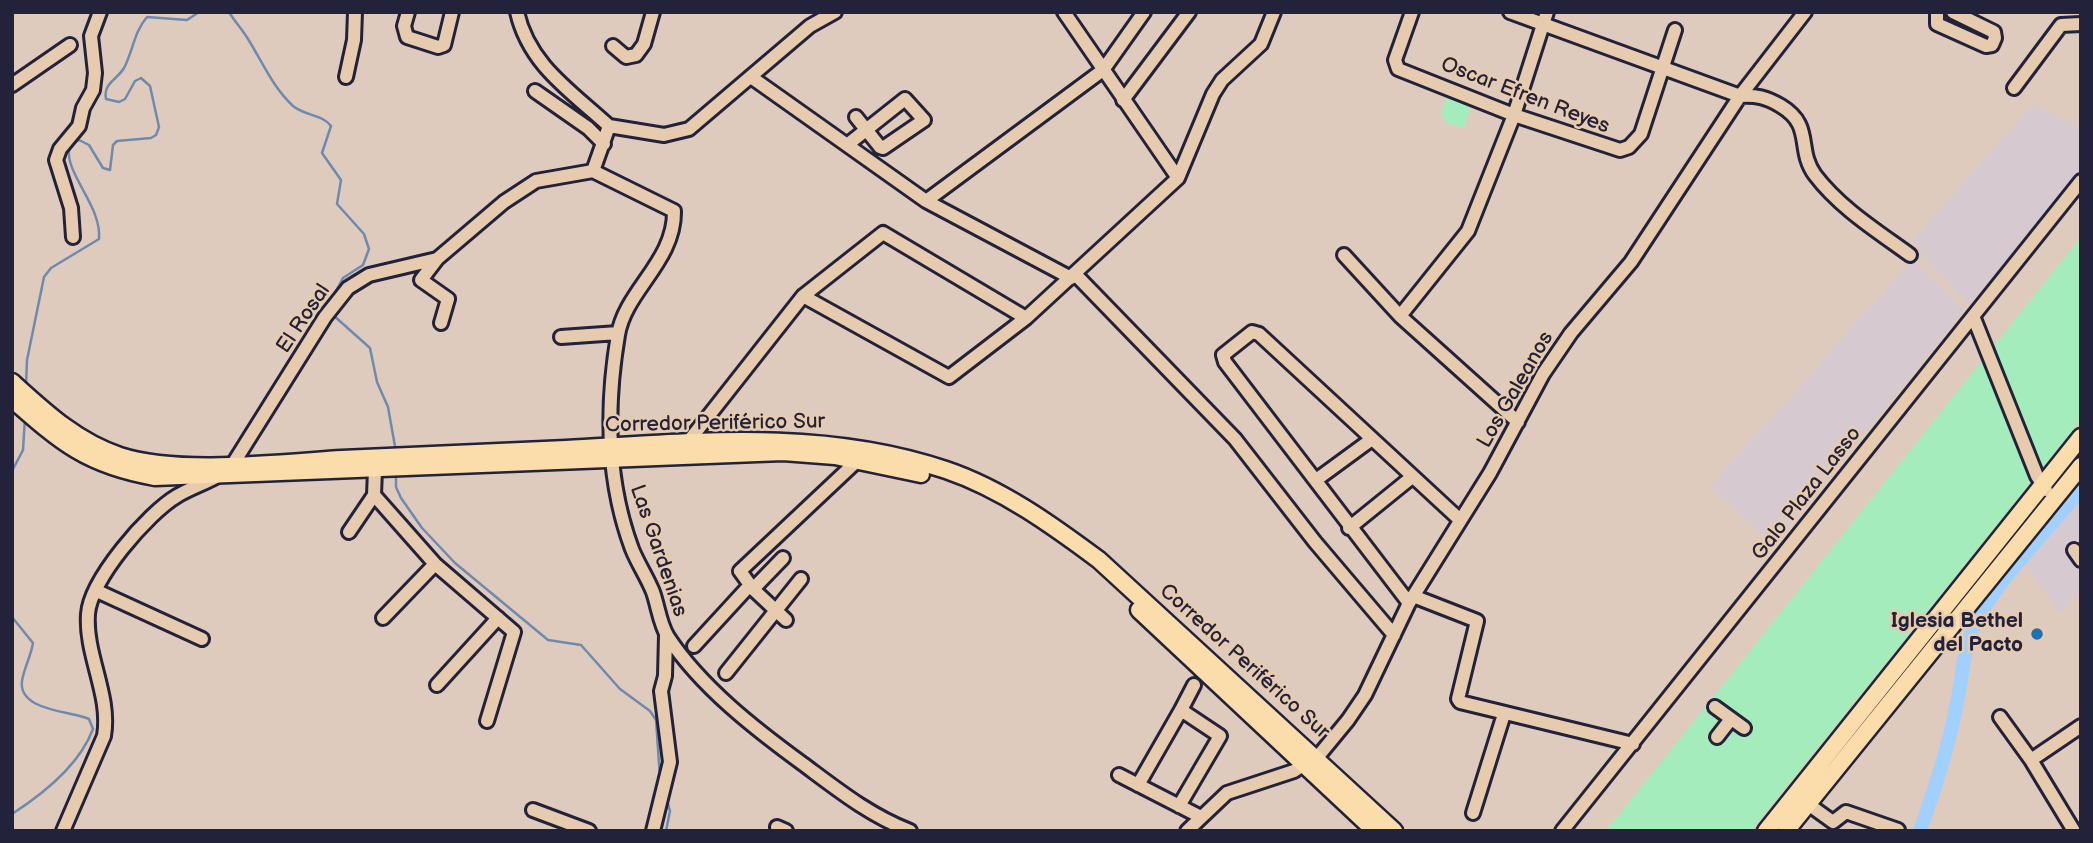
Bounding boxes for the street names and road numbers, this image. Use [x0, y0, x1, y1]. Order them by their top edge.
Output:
street label: Oscar Efren Reyes [1437, 52, 1613, 140]
street label: El Rosal [272, 280, 336, 358]
street label: Los Galeanos [1473, 327, 1559, 453]
street label: Corredor Periférico Sur [605, 409, 825, 439]
street label: Galo Plaza Lasso [1747, 422, 1867, 566]
street label: Las Gardenias [624, 482, 692, 620]
street label: Corredor Periférico Sur [1154, 579, 1334, 745]

